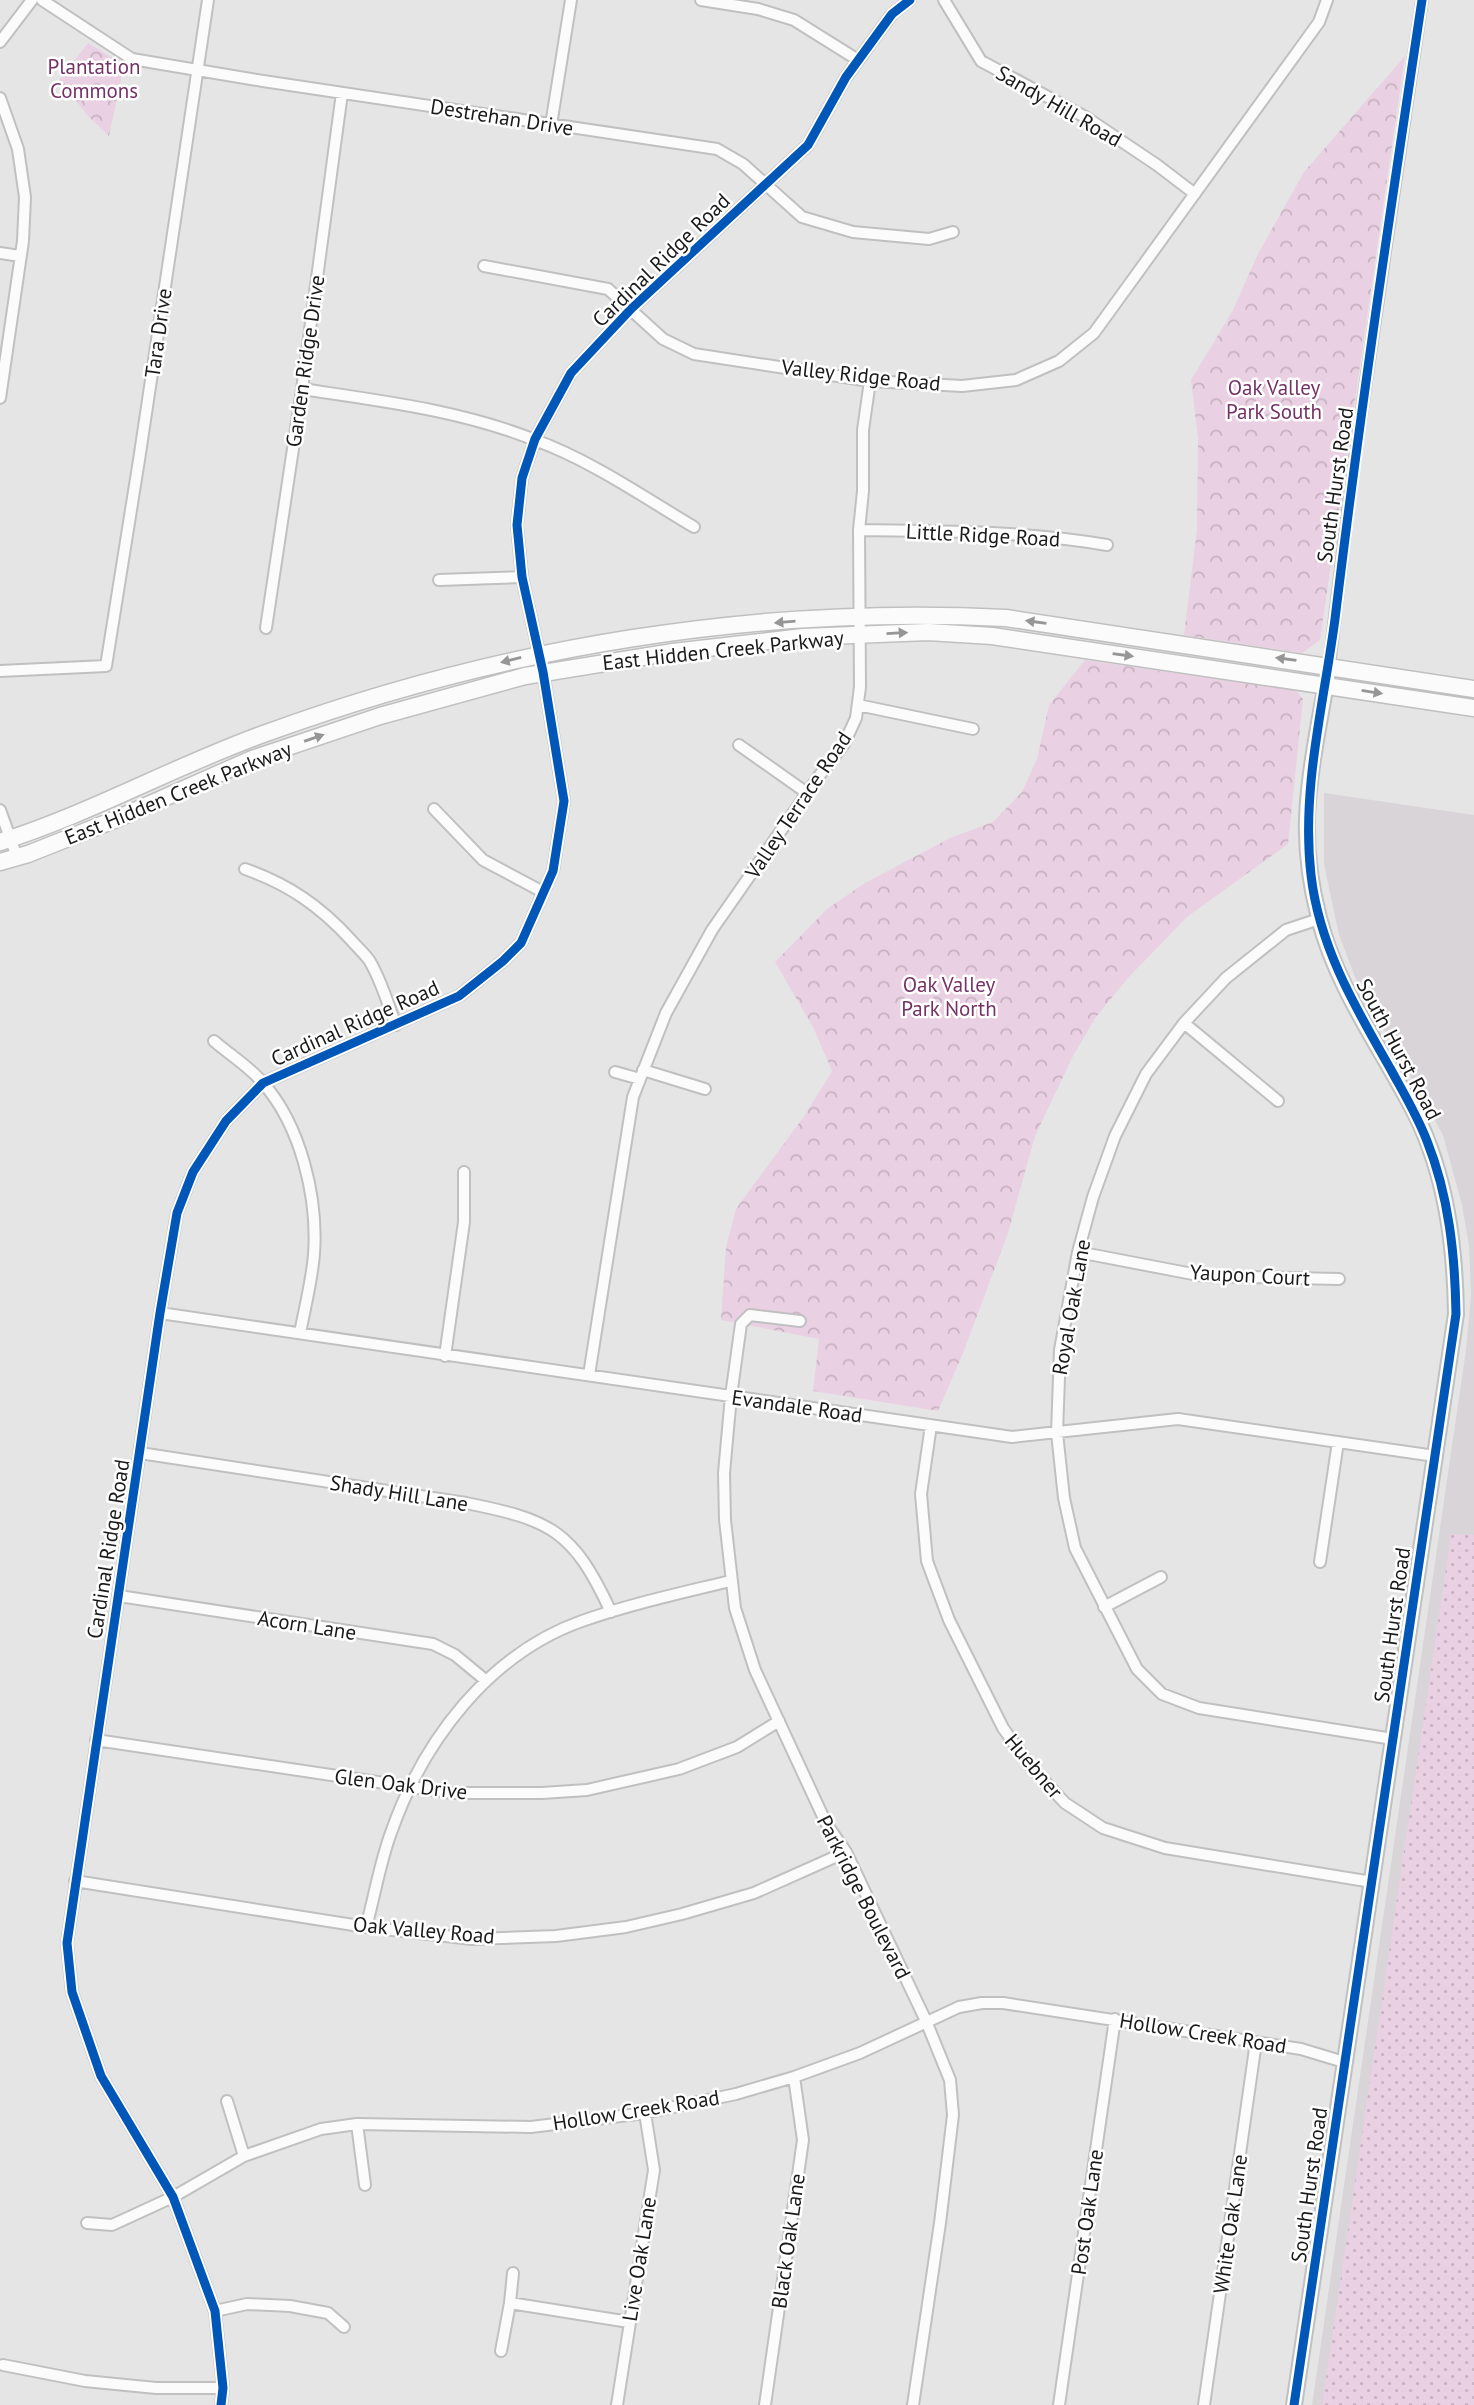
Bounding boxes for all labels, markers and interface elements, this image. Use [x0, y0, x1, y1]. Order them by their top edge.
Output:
park label: Plantation Commons [48, 53, 140, 104]
street label: Sandy Hill Road [991, 59, 1127, 153]
street label: Destrehan Drive [429, 92, 575, 142]
street label: Cardinal Ridge Road [586, 187, 736, 333]
street label: Garden Ridge Drive [280, 273, 330, 449]
street label: Tara Drive [138, 287, 178, 379]
street label: Valley Ridge Road [779, 353, 942, 397]
park label: Oak Valley Park South [1226, 374, 1322, 425]
street label: South Hurst Road [1311, 406, 1359, 564]
street label: Little Ridge Road [905, 517, 1061, 553]
one-way arrow [774, 617, 796, 628]
one-way arrow [1025, 617, 1047, 628]
street label: East Hidden Creek Parkway [601, 624, 845, 676]
one-way arrow [886, 628, 908, 639]
one-way arrow [1112, 650, 1134, 661]
one-way arrow [1274, 653, 1296, 664]
one-way arrow [500, 655, 522, 666]
one-way arrow [1361, 687, 1383, 698]
street label: Valley Terrace Road [738, 726, 857, 885]
one-way arrow [303, 732, 324, 743]
street label: East Hidden Creek Parkway [61, 735, 296, 851]
park label: Oak Valley Park North [901, 971, 997, 1022]
street label: Cardinal Ridge Road [267, 974, 443, 1072]
street label: South Hurst Road [1350, 974, 1448, 1124]
street label: Royal Oak Lane [1046, 1237, 1096, 1377]
street label: Yaupon Court [1189, 1258, 1311, 1292]
street label: Evandale Road [730, 1383, 864, 1429]
street label: Cardinal Ridge Road [80, 1457, 136, 1641]
street label: Shady Hill Lane [328, 1469, 470, 1517]
street label: South Hurst Road [1368, 1546, 1416, 1704]
street label: Acorn Lane [256, 1604, 358, 1646]
street label: Huebner [999, 1728, 1069, 1804]
street label: Glen Oak Drive [333, 1762, 469, 1806]
street label: Parkridge Boulevard [811, 1811, 917, 1983]
street label: Oak Valley Road [352, 1910, 496, 1950]
street label: Hollow Creek Road [1118, 2006, 1288, 2060]
street label: Hollow Creek Road [551, 2083, 721, 2137]
street label: South Hurst Road [1285, 2106, 1333, 2264]
street label: Post Oak Lane [1065, 2147, 1109, 2277]
street label: White Oak Lane [1207, 2153, 1253, 2295]
street label: Black Oak Lane [765, 2172, 811, 2310]
street label: Live Oak Lane [616, 2195, 662, 2323]

